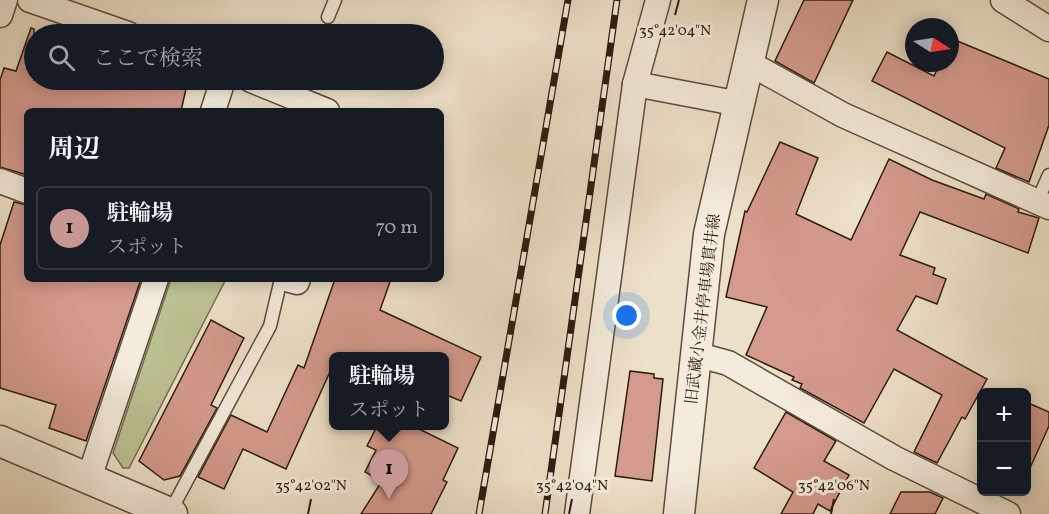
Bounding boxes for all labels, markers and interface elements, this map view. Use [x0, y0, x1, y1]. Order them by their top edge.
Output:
north arrow [905, 18, 959, 72]
text: 35°42'04"N [639, 21, 711, 42]
search box [24, 24, 444, 90]
icon: search [45, 41, 78, 74]
text: ここで検索 [93, 44, 203, 75]
text: 周辺 [48, 132, 100, 168]
text: 駐輪場 [107, 199, 173, 230]
street label: 旧武蔵小金井停車場貫井線 [681, 213, 727, 406]
text: 1 [65, 214, 74, 242]
text: 70 m [375, 214, 418, 242]
text: スポット [107, 234, 187, 262]
your location [612, 301, 641, 330]
popup [329, 352, 449, 430]
text: 駐輪場 [349, 362, 415, 393]
map controls [977, 388, 1031, 496]
button: + [977, 388, 1031, 442]
text: スポット [349, 397, 429, 425]
button: − [977, 442, 1031, 496]
pin: 1 [370, 450, 408, 499]
text: 35°42'02"N [275, 476, 347, 497]
text: 35°42'04"N [536, 476, 608, 497]
text: 35°42'06"N [798, 476, 870, 497]

